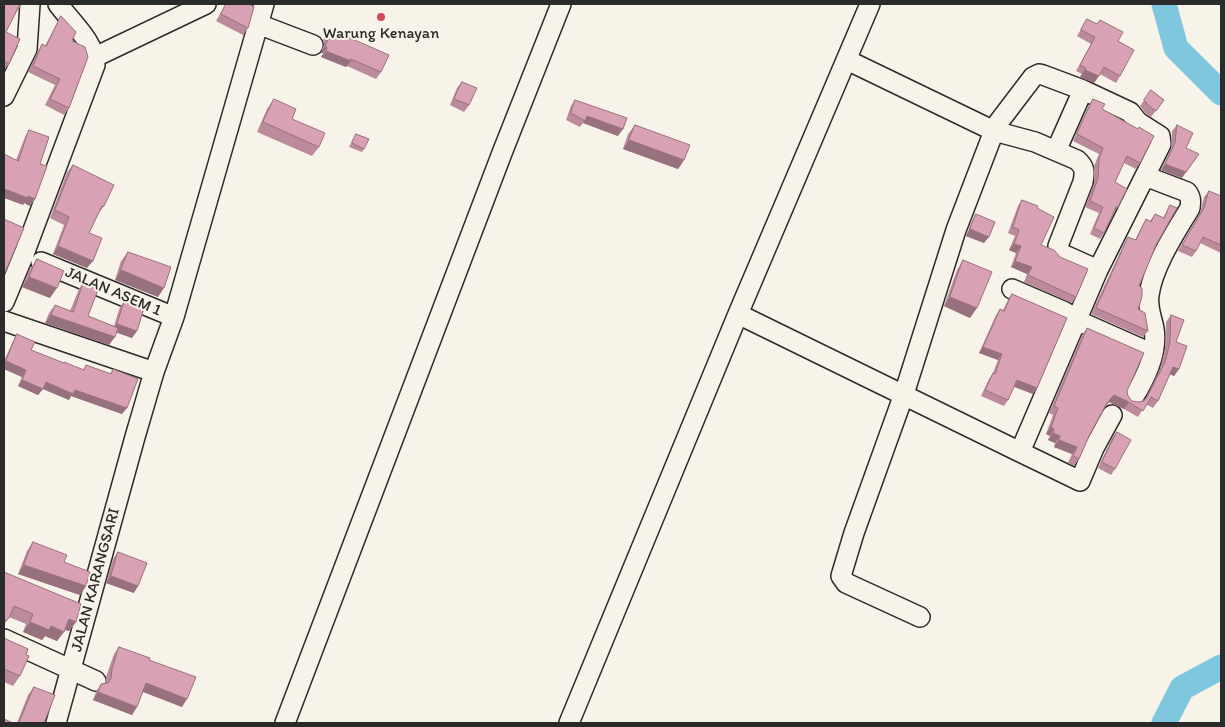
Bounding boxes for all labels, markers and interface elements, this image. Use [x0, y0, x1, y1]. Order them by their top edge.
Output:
marker: Warung Kenayan [375, 11, 387, 23]
place label: Warung Kenayan [323, 24, 439, 44]
street label: JALAN ASEM 1 [62, 263, 164, 321]
street label: JALAN KARANGSARI [68, 506, 124, 654]

